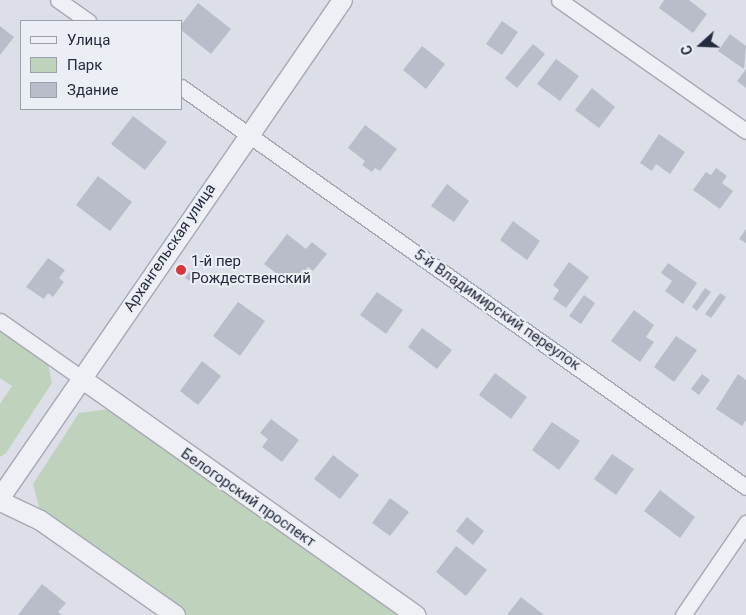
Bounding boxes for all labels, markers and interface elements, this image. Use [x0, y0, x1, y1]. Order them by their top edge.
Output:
legend [20, 20, 182, 110]
north arrow [676, 20, 726, 70]
text: Улица [67, 31, 110, 49]
text: С [678, 43, 696, 57]
text: Парк [67, 56, 102, 74]
text: Здание [67, 81, 118, 99]
street label: Архангельская улица [120, 181, 220, 315]
street label: 5-й Владимирский переулок [410, 246, 584, 374]
place label: 1-й пер Рождественский [191, 252, 311, 287]
marker: 1-й пер Рождественский [175, 264, 187, 276]
street label: Белогорский проспект [177, 445, 319, 551]

